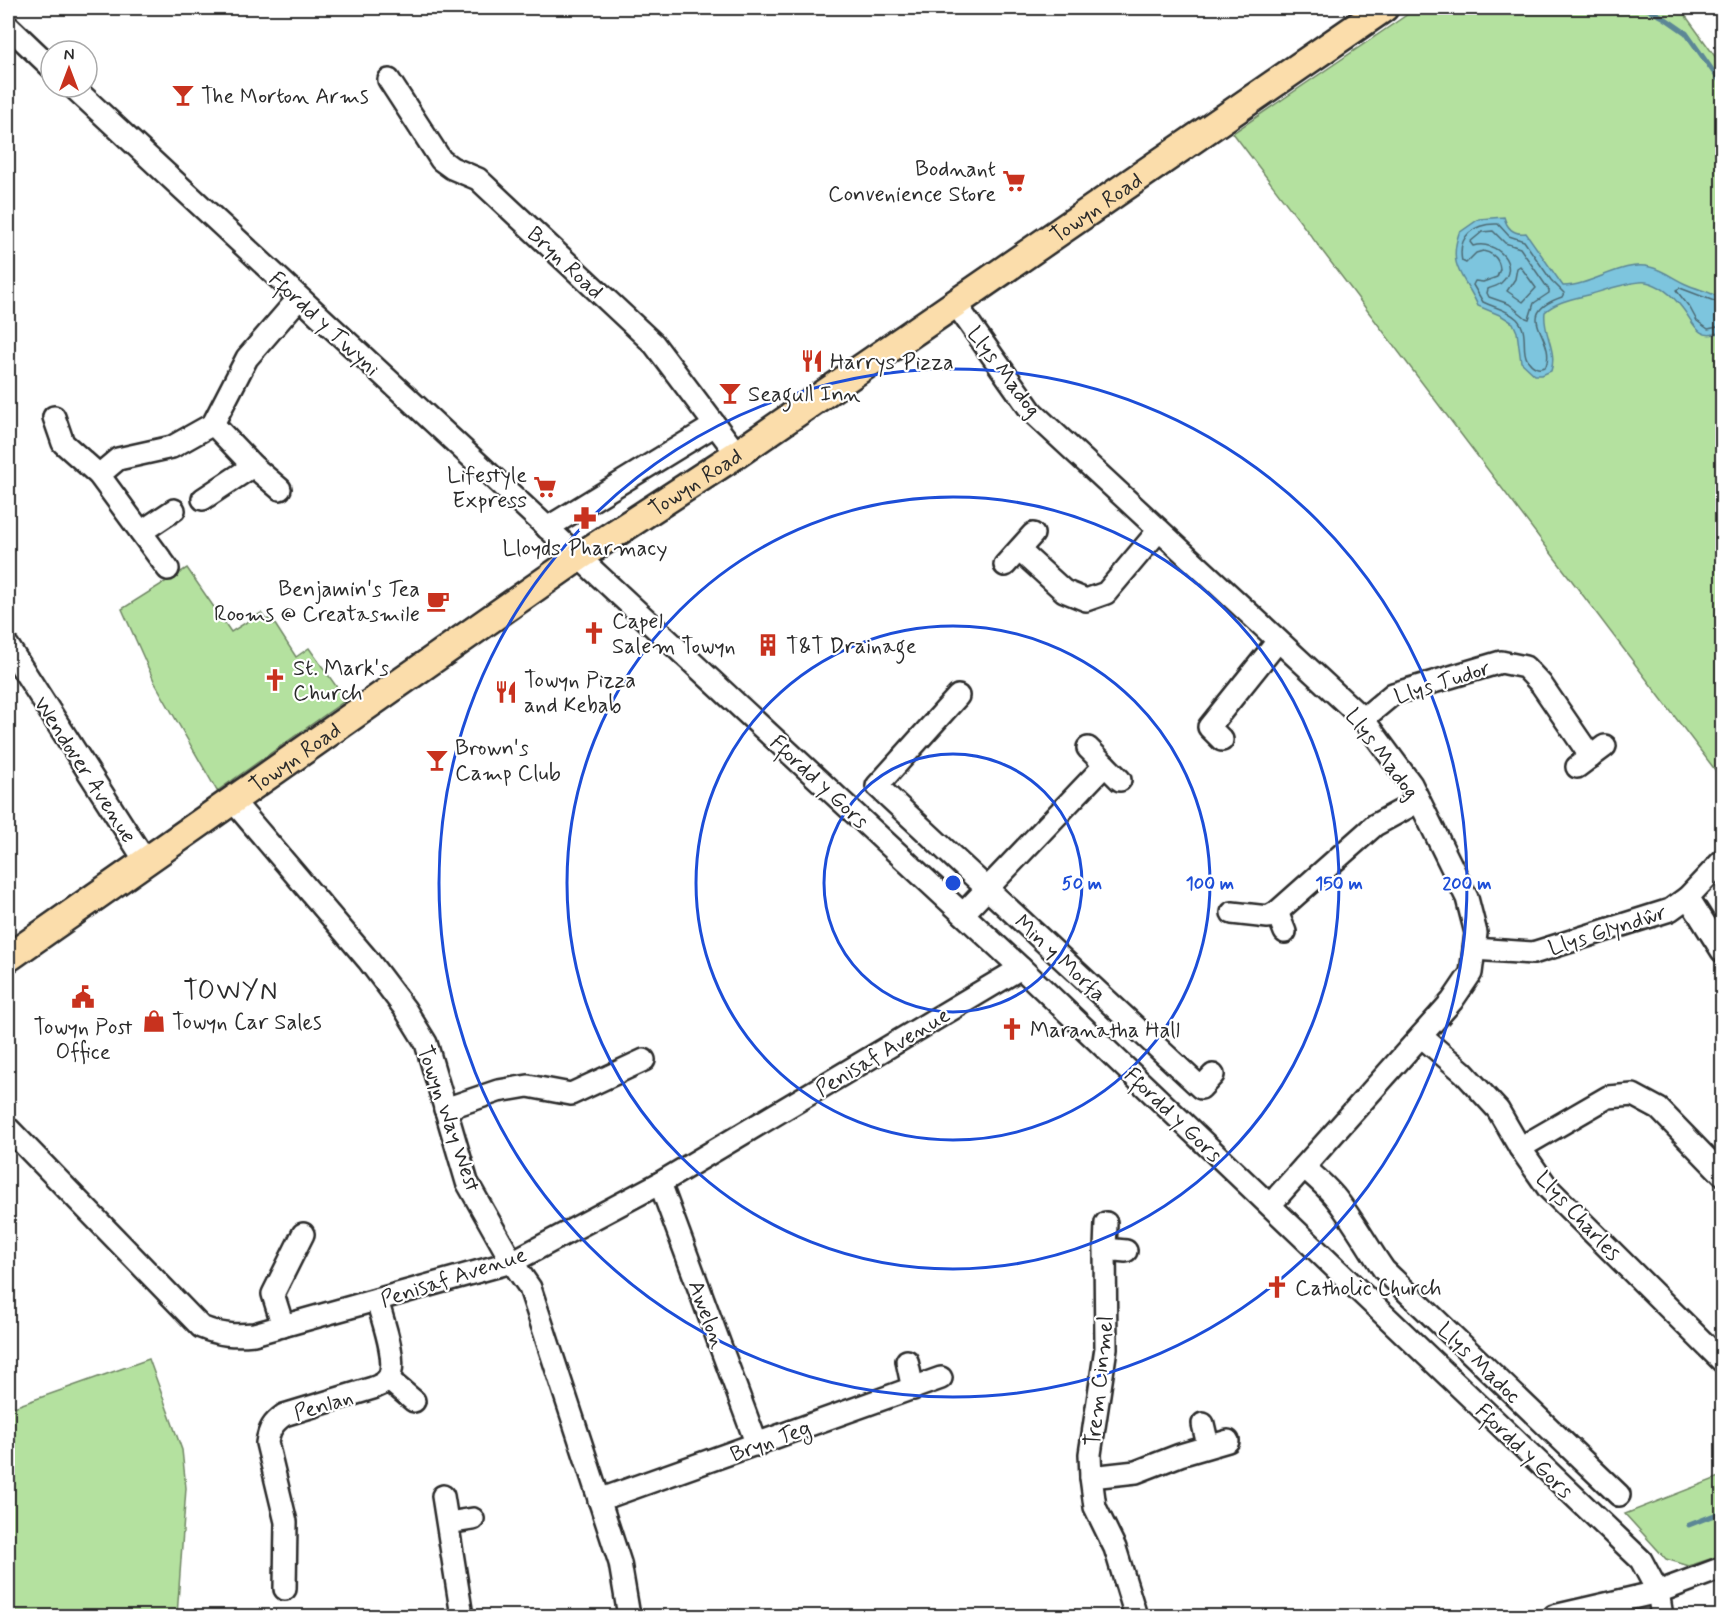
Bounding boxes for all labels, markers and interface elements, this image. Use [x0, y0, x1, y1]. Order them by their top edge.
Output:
north arrow [39, 39, 99, 99]
text: N [64, 45, 74, 66]
bar icon: The Morton Arms [170, 82, 196, 108]
place label: The Morton Arms [201, 83, 369, 111]
place label: Bodnant Convenience Store [828, 156, 996, 209]
street label: Towyn Road [1045, 167, 1148, 250]
supermarket icon: Bodnant Convenience Store [1001, 168, 1027, 194]
street label: Bryn Road [520, 221, 609, 306]
street label: Ffordd y Twyni [261, 266, 385, 384]
street label: Llys Madog [959, 321, 1047, 424]
restaurant icon: Harrys Pizza [799, 348, 825, 374]
place label: Harrys Pizza [830, 349, 954, 377]
bar icon: Seagull Inn [717, 380, 743, 406]
place label: Seagull Inn [748, 381, 861, 412]
street label: Towyn Road [644, 442, 748, 524]
place label: Lifestyle Express [447, 462, 527, 515]
supermarket icon: Lifestyle Express [532, 474, 558, 500]
pharmacy icon: Lloyds Pharmacy [572, 505, 598, 531]
place label: Lloyds Pharmacy [503, 535, 667, 563]
place label: Benjamin's Tea Rooms @ Creatasmile [214, 576, 420, 629]
cafe icon: Benjamin's Tea Rooms @ Creatasmile [425, 588, 451, 614]
place label: Capel Salem Towyn [612, 608, 736, 661]
church icon: Capel Salem Towyn [581, 620, 607, 646]
building icon: T&T Drainage [755, 632, 781, 658]
place label: T&T Drainage [786, 633, 917, 664]
street label: Llys Tudor [1391, 654, 1494, 712]
place label: St. Mark's Church [293, 655, 389, 708]
church icon: St. Mark's Church [262, 667, 288, 693]
place label: Towyn Pizza and Kebab [524, 667, 636, 720]
restaurant icon: Towyn Pizza and Kebab [493, 679, 519, 705]
street label: Wendover Avenue [27, 692, 142, 849]
street label: Llys Madog [1337, 703, 1425, 806]
street label: Towyn Road [244, 717, 347, 800]
street label: Ffordd y Gors [762, 729, 874, 837]
place label: Brown's Camp Club [455, 735, 561, 788]
bar icon: Brown's Camp Club [424, 747, 450, 773]
text: 50 m [1062, 872, 1102, 896]
text: 100 m [1186, 872, 1234, 896]
text: 150 m [1315, 872, 1363, 896]
text: 200 m [1442, 872, 1492, 896]
centre of rings [943, 873, 963, 893]
street label: Llys Glyndŵr [1545, 899, 1670, 963]
street label: Min y Morfa [1008, 909, 1112, 1008]
district label: TOWYN [183, 975, 279, 1009]
public building icon: Towyn Post Office [70, 984, 96, 1010]
street label: Penisaf Avenue [811, 1001, 956, 1104]
shop icon: Towyn Car Sales [141, 1008, 167, 1034]
place label: Towyn Car Sales [172, 1009, 322, 1037]
place label: Towyn Post Office [33, 1014, 133, 1067]
church icon: Maranatha Hall [999, 1016, 1025, 1042]
place label: Maranatha Hall [1030, 1017, 1180, 1045]
street label: Towyn Way West [410, 1042, 486, 1195]
street label: Ffordd y Gors [1116, 1062, 1228, 1171]
street label: Llys Charles [1529, 1166, 1627, 1267]
street label: Penisaf Avenue [377, 1241, 530, 1315]
church icon: Catholic Church [1264, 1274, 1290, 1300]
place label: Catholic Church [1295, 1275, 1442, 1303]
street label: Awelon [681, 1277, 731, 1353]
street label: Trem Cinmel [1079, 1315, 1121, 1448]
street label: Llys Madoc [1431, 1317, 1526, 1410]
street label: Penlan [291, 1384, 357, 1428]
street label: Ffordd y Gors [1467, 1398, 1579, 1507]
street label: Bryn Teg [727, 1414, 816, 1472]

